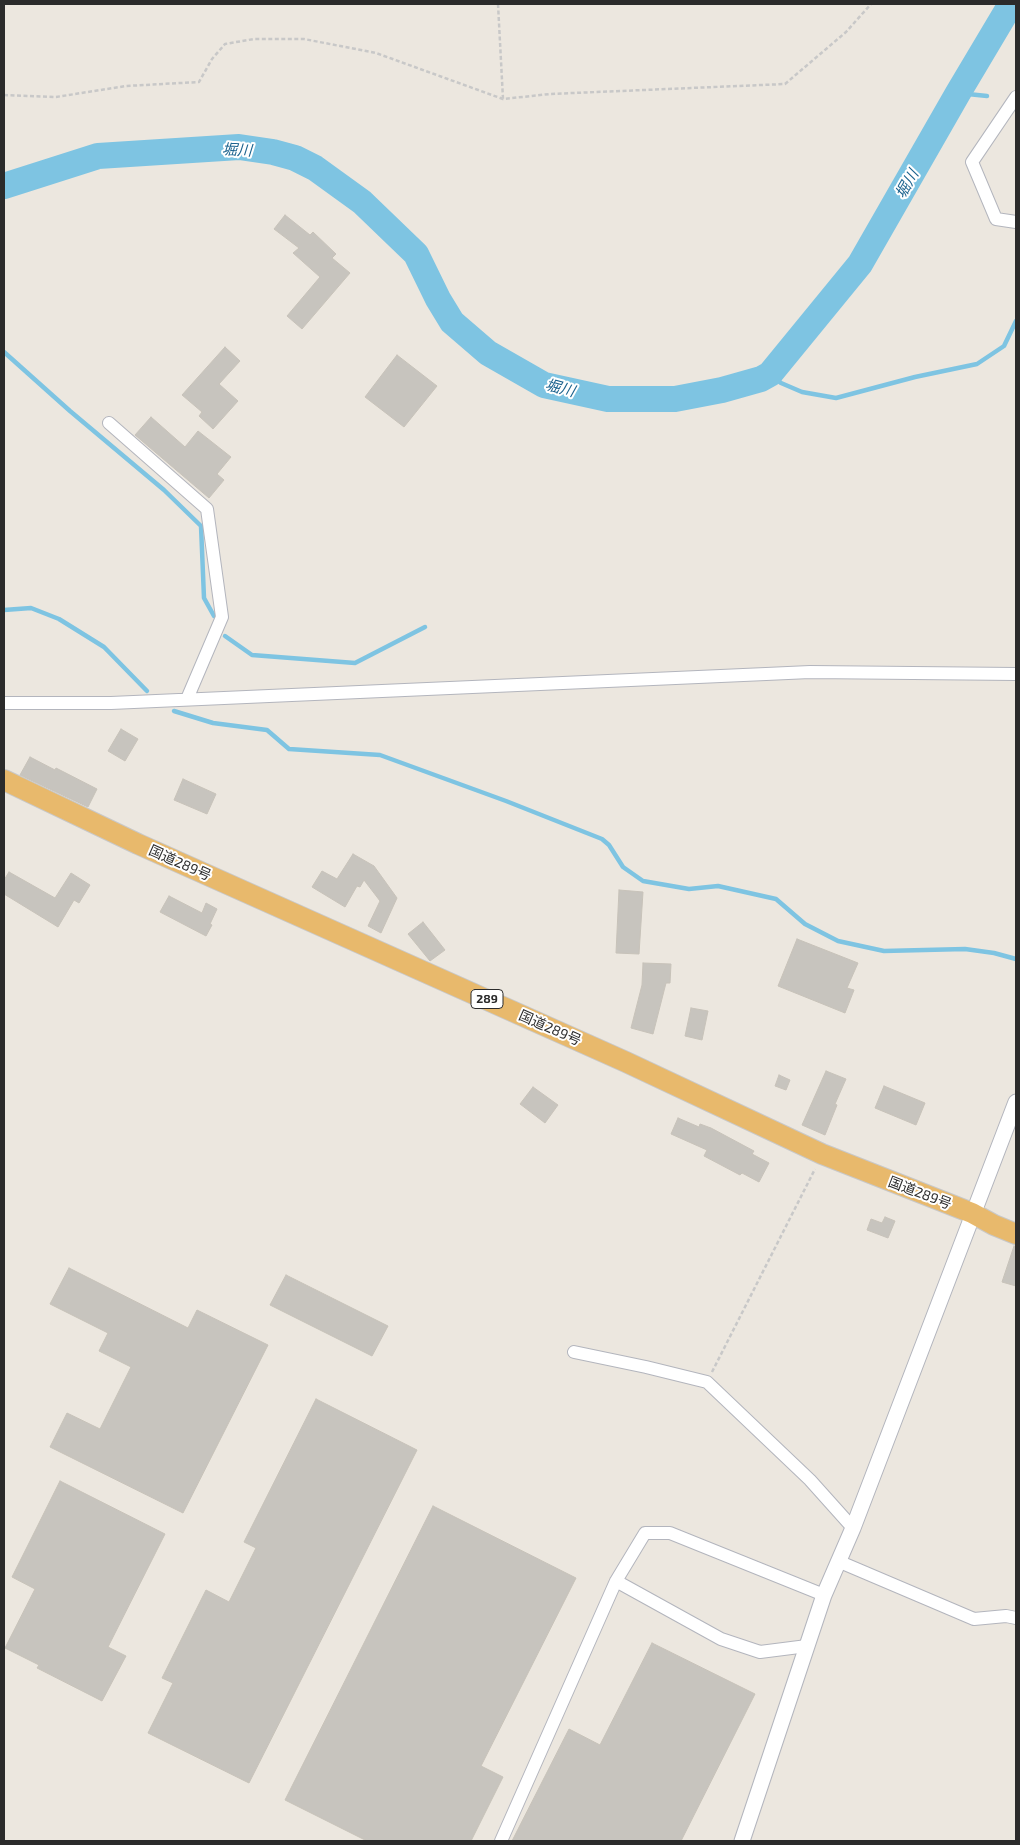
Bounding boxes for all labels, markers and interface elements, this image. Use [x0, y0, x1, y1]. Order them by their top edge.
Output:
water label: 堀川 [222, 140, 252, 160]
water label: 堀川 [892, 167, 922, 201]
water label: 堀川 [543, 375, 577, 401]
street label: 国道289号 [146, 842, 214, 884]
road number: 289 [471, 990, 503, 1009]
street label: 国道289号 [516, 1007, 584, 1049]
street label: 国道289号 [886, 1173, 954, 1213]

